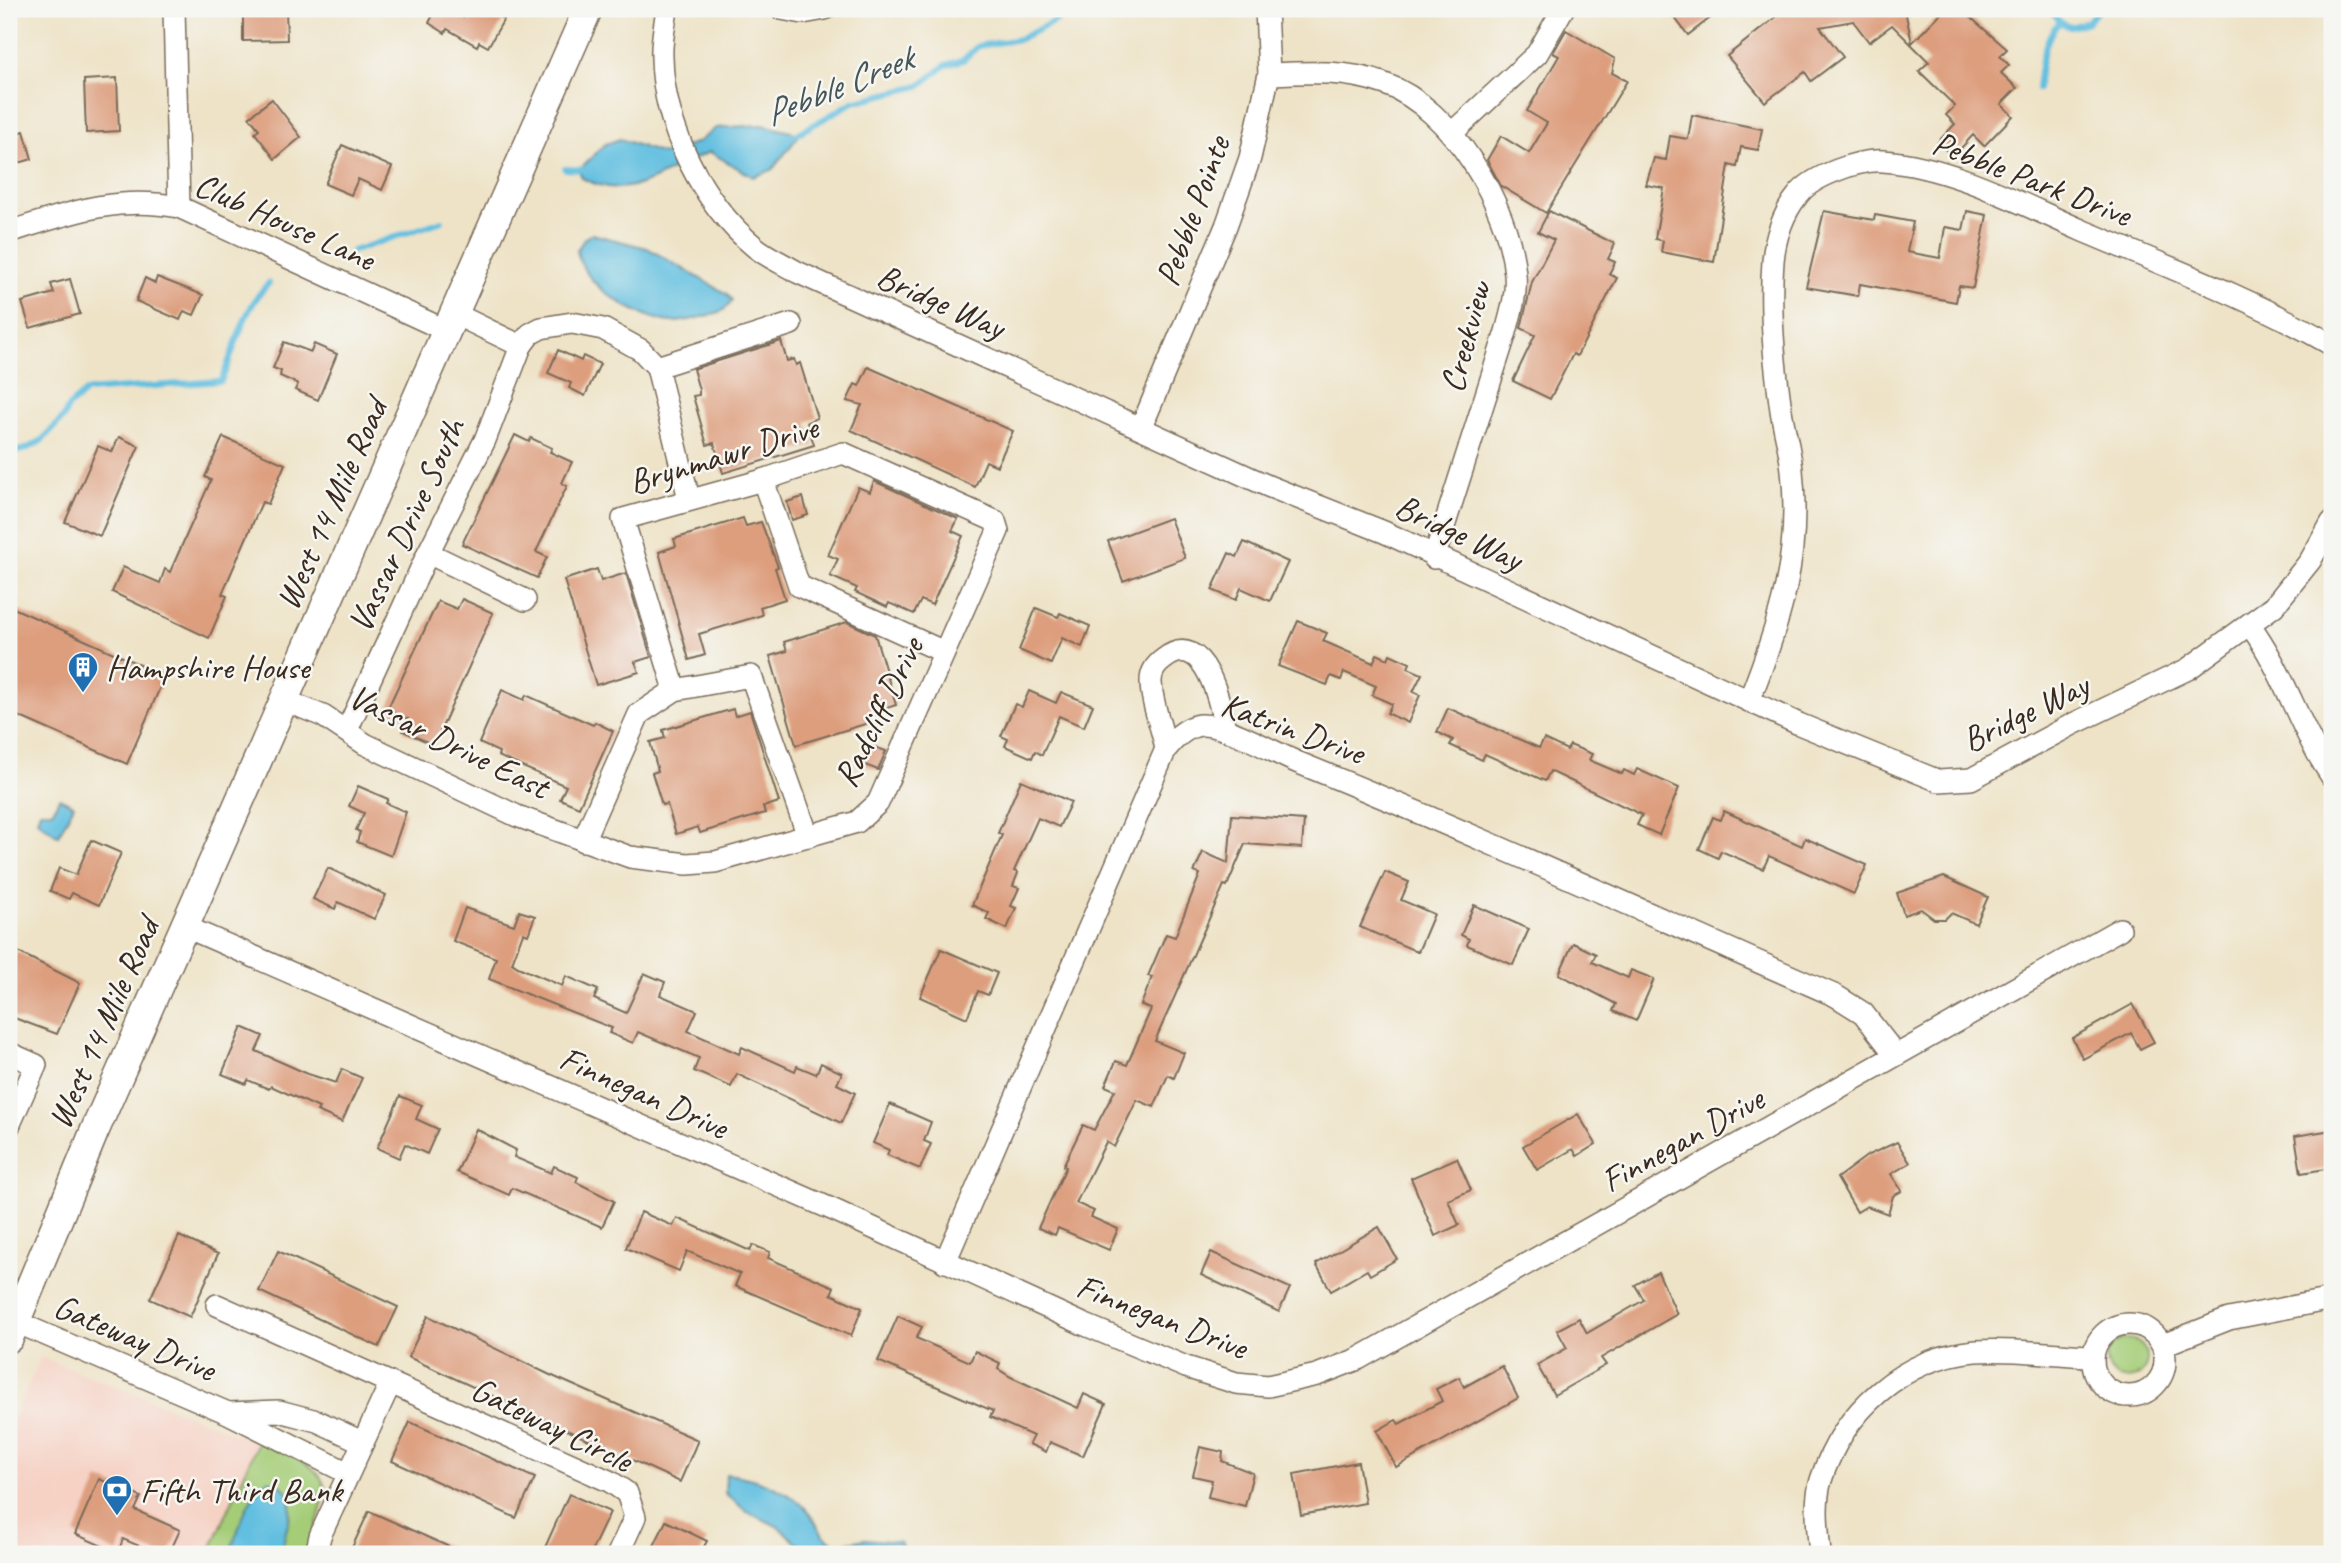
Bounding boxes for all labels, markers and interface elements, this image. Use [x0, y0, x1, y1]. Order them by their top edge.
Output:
water label: Pebble Creek [757, 32, 925, 137]
street label: Pebble Park Drive [1926, 120, 2140, 238]
street label: Pebble Pointe [1145, 128, 1241, 292]
street label: Club House Lane [188, 162, 384, 282]
street label: Bridge Way [870, 253, 1014, 351]
street label: Creekview [1429, 274, 1502, 397]
street label: West 14 Mile Road [265, 387, 400, 616]
street label: Brynmawr Drive [623, 404, 826, 505]
street label: Vassar Drive South [337, 409, 476, 639]
street label: Bridge Way [1388, 484, 1532, 583]
street label: Radcliff Drive [823, 628, 935, 794]
place label: Hampshire House [106, 645, 312, 690]
building icon: Hampshire House [66, 650, 100, 694]
street label: Bridge Way [1955, 661, 2099, 762]
street label: Vassar Drive East [341, 674, 559, 811]
street label: Katrin Drive [1215, 682, 1373, 776]
street label: West 14 Mile Road [37, 906, 172, 1135]
street label: Finnegan Drive [553, 1035, 737, 1150]
street label: Finnegan Drive [1593, 1075, 1774, 1203]
street label: Finnegan Drive [1070, 1263, 1256, 1370]
street label: Gateway Drive [47, 1283, 225, 1393]
street label: Gateway Circle [464, 1366, 642, 1484]
place label: Fifth Third Bank [140, 1468, 344, 1513]
bank icon: Fifth Third Bank [100, 1473, 134, 1517]

